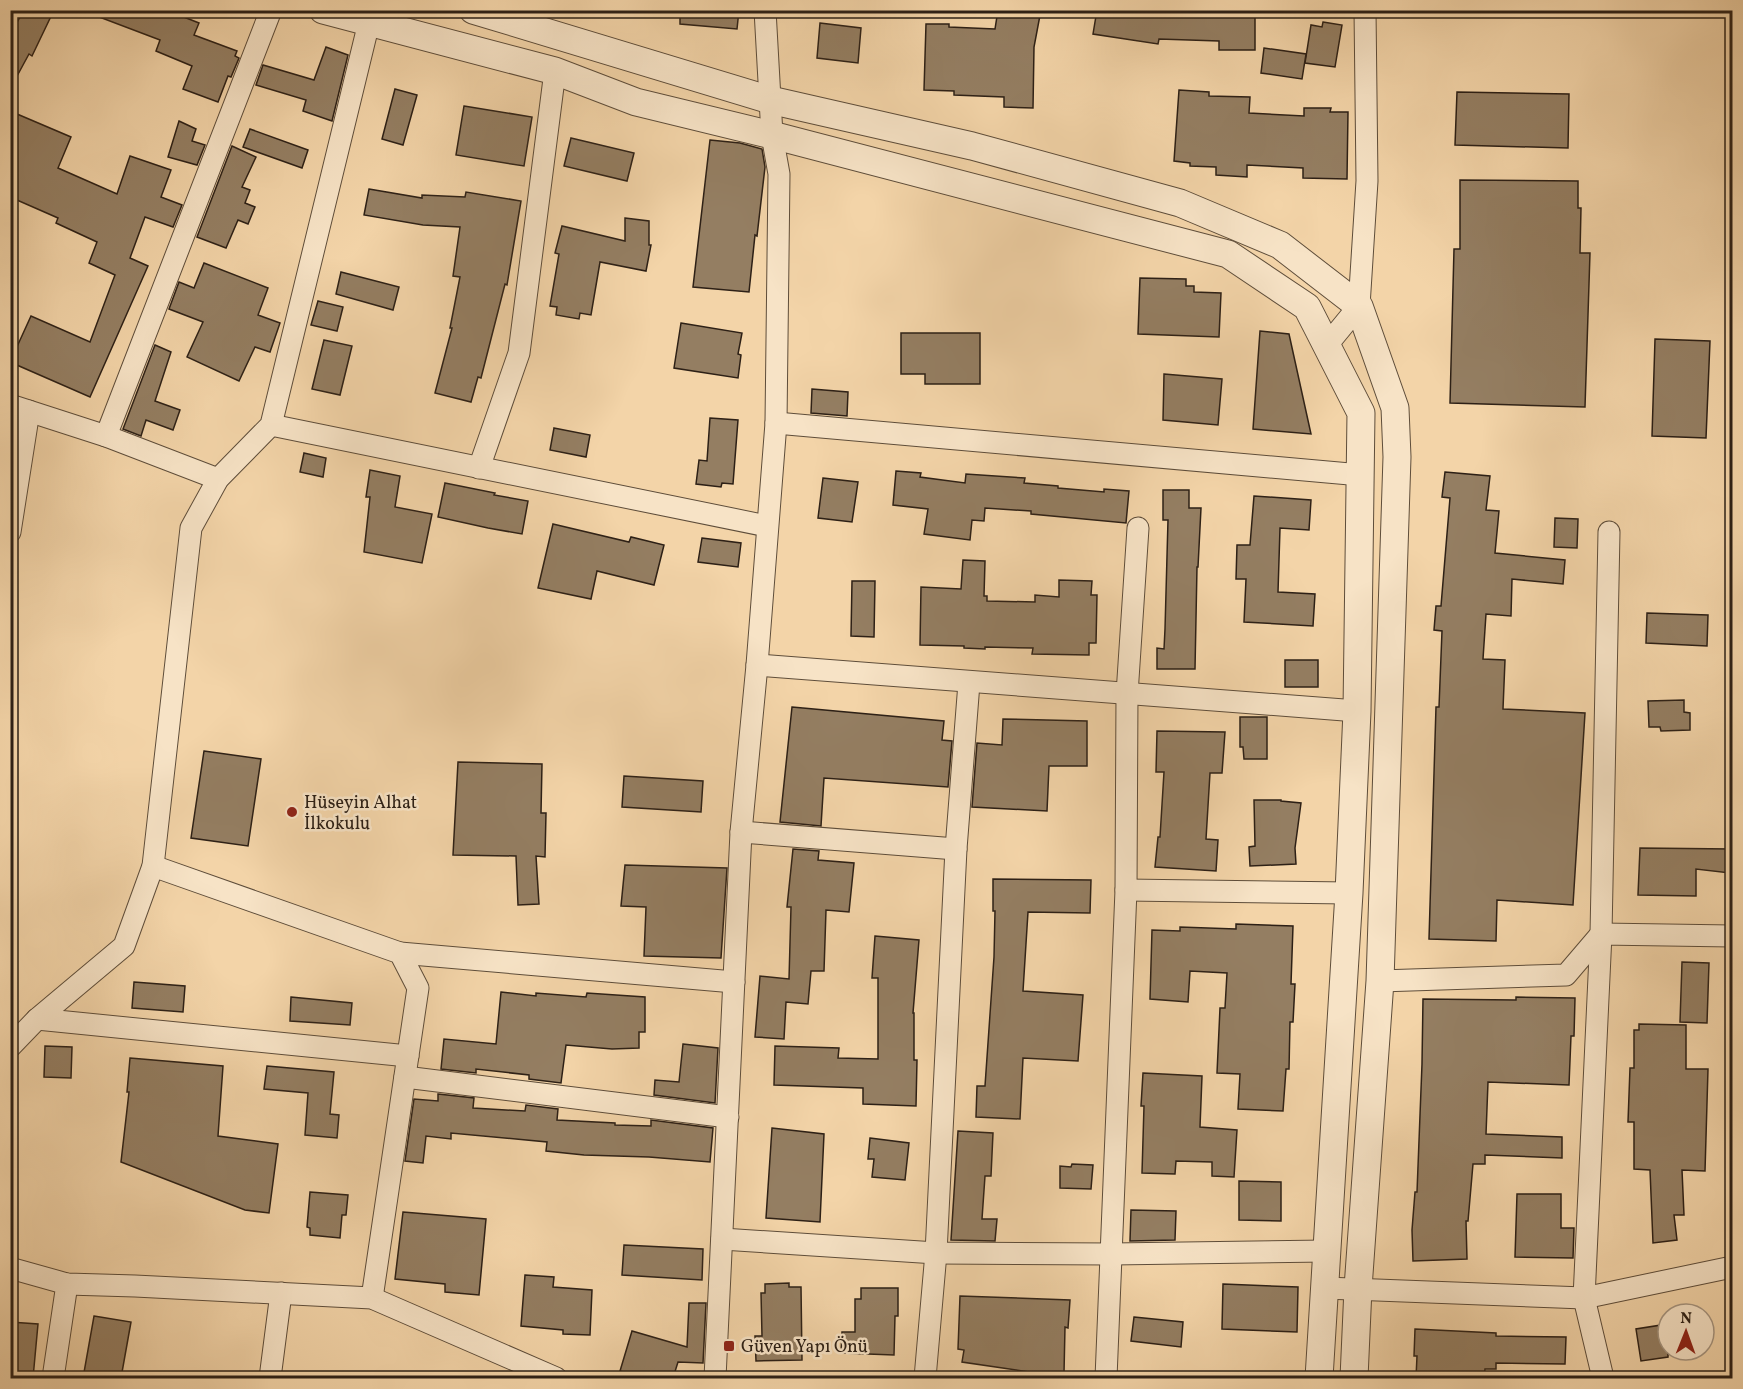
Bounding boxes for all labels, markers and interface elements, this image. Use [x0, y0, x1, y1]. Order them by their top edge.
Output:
place label: Hüseyin Alhat İlkokulu [304, 791, 417, 837]
marker: Hüseyin Alhat İlkokulu [285, 805, 299, 819]
north arrow [1656, 1302, 1716, 1362]
text: N [1680, 1308, 1693, 1330]
place label: Güven Yapı Önü [741, 1335, 868, 1360]
marker: Güven Yapı Önü [722, 1339, 736, 1353]

